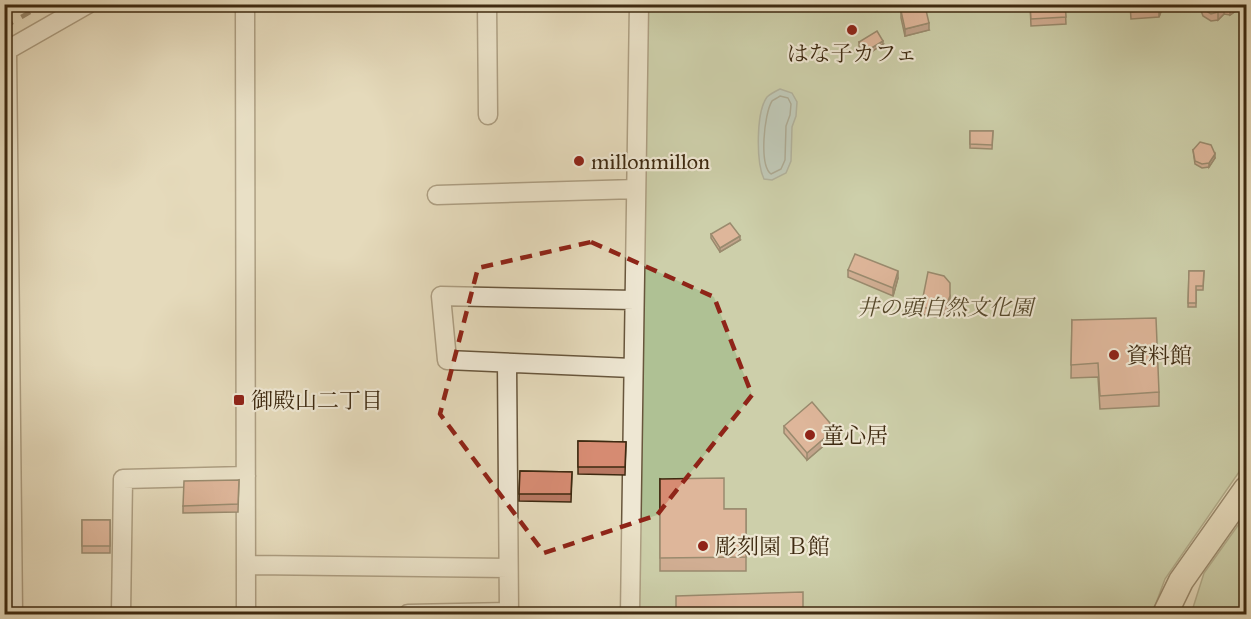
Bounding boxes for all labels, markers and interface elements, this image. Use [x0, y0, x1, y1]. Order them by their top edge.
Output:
marker: はな子カフェ [845, 23, 859, 37]
place label: はな子カフェ [787, 40, 917, 67]
place label: millonmillon [591, 148, 710, 175]
marker: millonmillon [572, 154, 586, 168]
park label: 井の頭自然文化園 [857, 294, 1036, 321]
place label: 資料館 [1126, 342, 1192, 369]
marker: 資料館 [1107, 348, 1121, 362]
place label: 御殿山二丁目 [251, 387, 383, 414]
marker: 御殿山二丁目 [232, 393, 246, 407]
place label: 童心居 [822, 422, 888, 449]
marker: 童心居 [803, 428, 817, 442]
place label: 彫刻園 Ｂ館 [715, 533, 830, 560]
marker: 彫刻園 Ｂ館 [696, 539, 710, 553]

